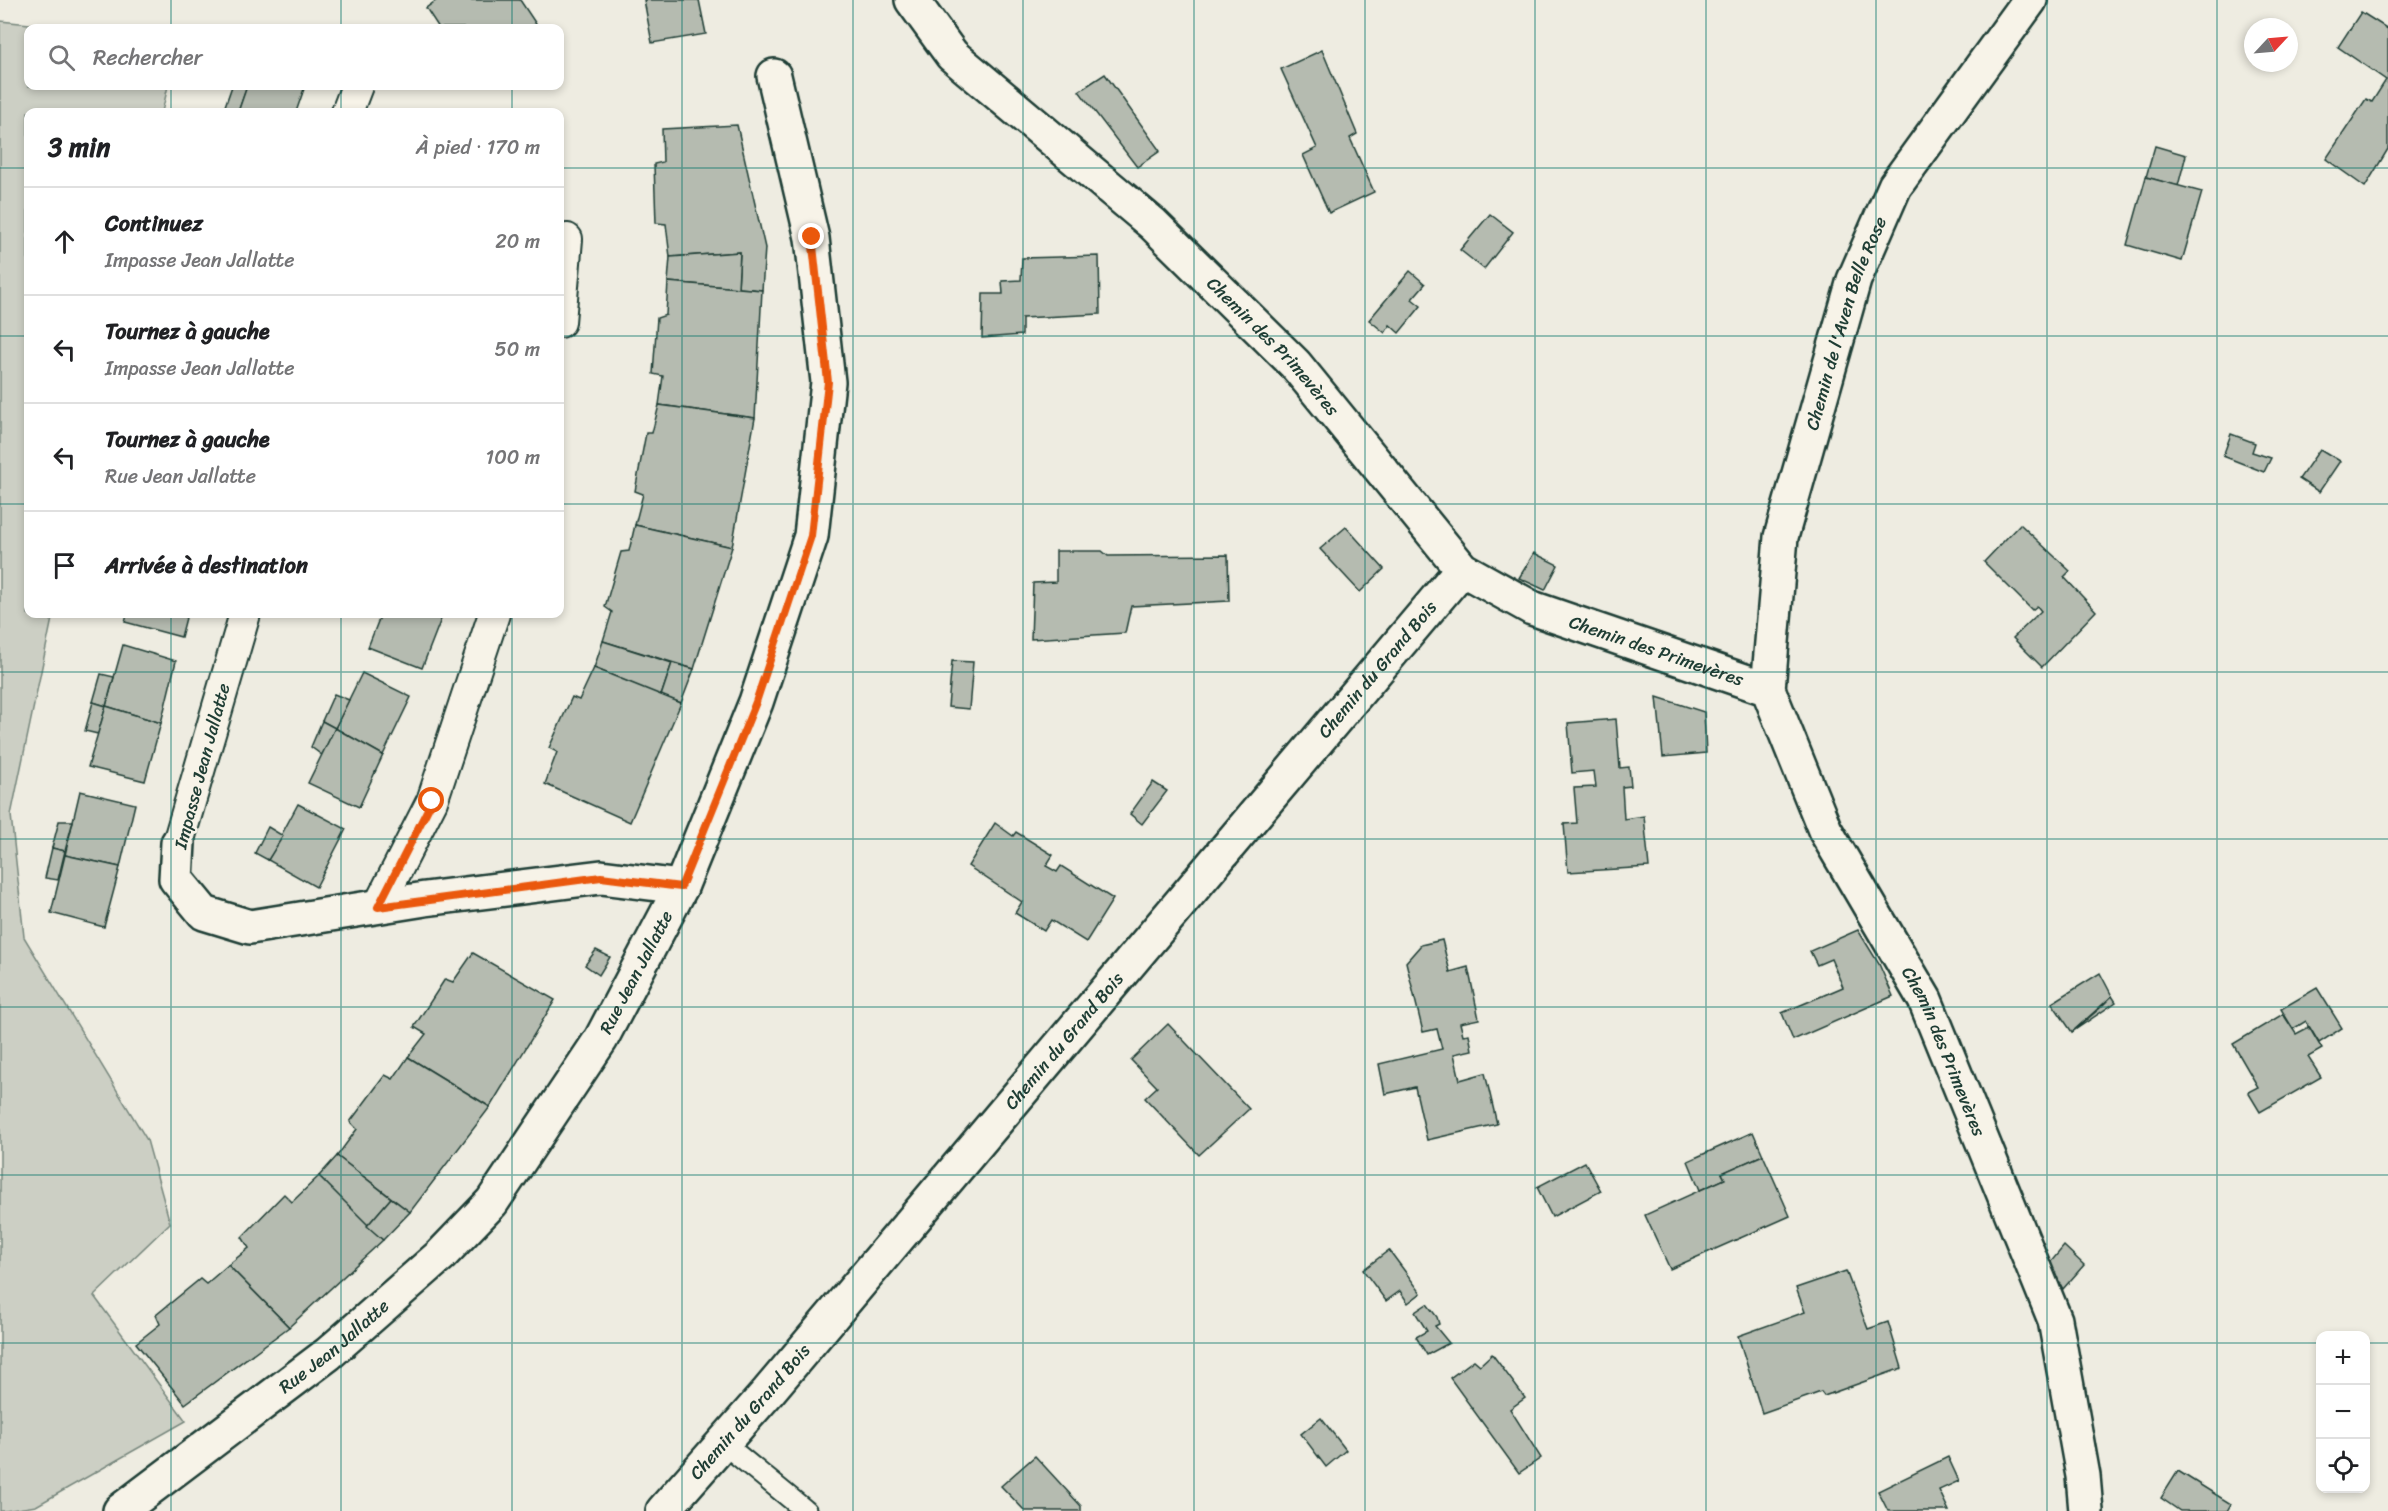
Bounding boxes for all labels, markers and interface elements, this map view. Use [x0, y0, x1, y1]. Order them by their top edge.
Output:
north arrow [2244, 18, 2298, 72]
search box [24, 24, 564, 90]
text: Rechercher [93, 38, 203, 77]
icon: search [45, 41, 78, 74]
text: 3 min [48, 124, 110, 170]
text: À pied · 170 m [416, 130, 540, 165]
text: Continuez [105, 204, 203, 243]
street label: Chemin de l'Aven Belle Rose [1796, 211, 1896, 434]
route end [798, 223, 824, 249]
text: 20 m [495, 224, 540, 259]
icon: ahead [48, 225, 81, 258]
text: Impasse Jean Jallatte [105, 243, 294, 278]
street label: Chemin des Primevères [1199, 269, 1348, 424]
text: Tournez à gauche [105, 312, 270, 351]
text: 50 m [495, 332, 540, 367]
icon: left [48, 333, 81, 366]
text: Impasse Jean Jallatte [105, 351, 294, 386]
text: Tournez à gauche [105, 420, 270, 459]
text: 100 m [486, 440, 540, 475]
icon: left [48, 441, 81, 474]
text: Rue Jean Jallatte [105, 459, 256, 494]
text: Arrivée à destination [105, 546, 308, 585]
icon: arrive [48, 549, 81, 582]
street label: Chemin du Grand Bois [1310, 592, 1446, 746]
street label: Chemin des Primevères [1565, 606, 1749, 696]
street label: Impasse Jean Jallatte [164, 680, 240, 853]
route start [418, 787, 444, 813]
street label: Rue Jean Jallatte [590, 904, 682, 1040]
street label: Chemin des Primevères [1893, 960, 1995, 1142]
street label: Chemin du Grand Bois [996, 964, 1132, 1117]
street label: Rue Jean Jallatte [272, 1291, 397, 1402]
map controls [2316, 1331, 2370, 1493]
button: + [2316, 1331, 2370, 1385]
street label: Chemin du Grand Bois [681, 1336, 819, 1487]
button: − [2316, 1385, 2370, 1439]
button: locate [2316, 1439, 2370, 1493]

